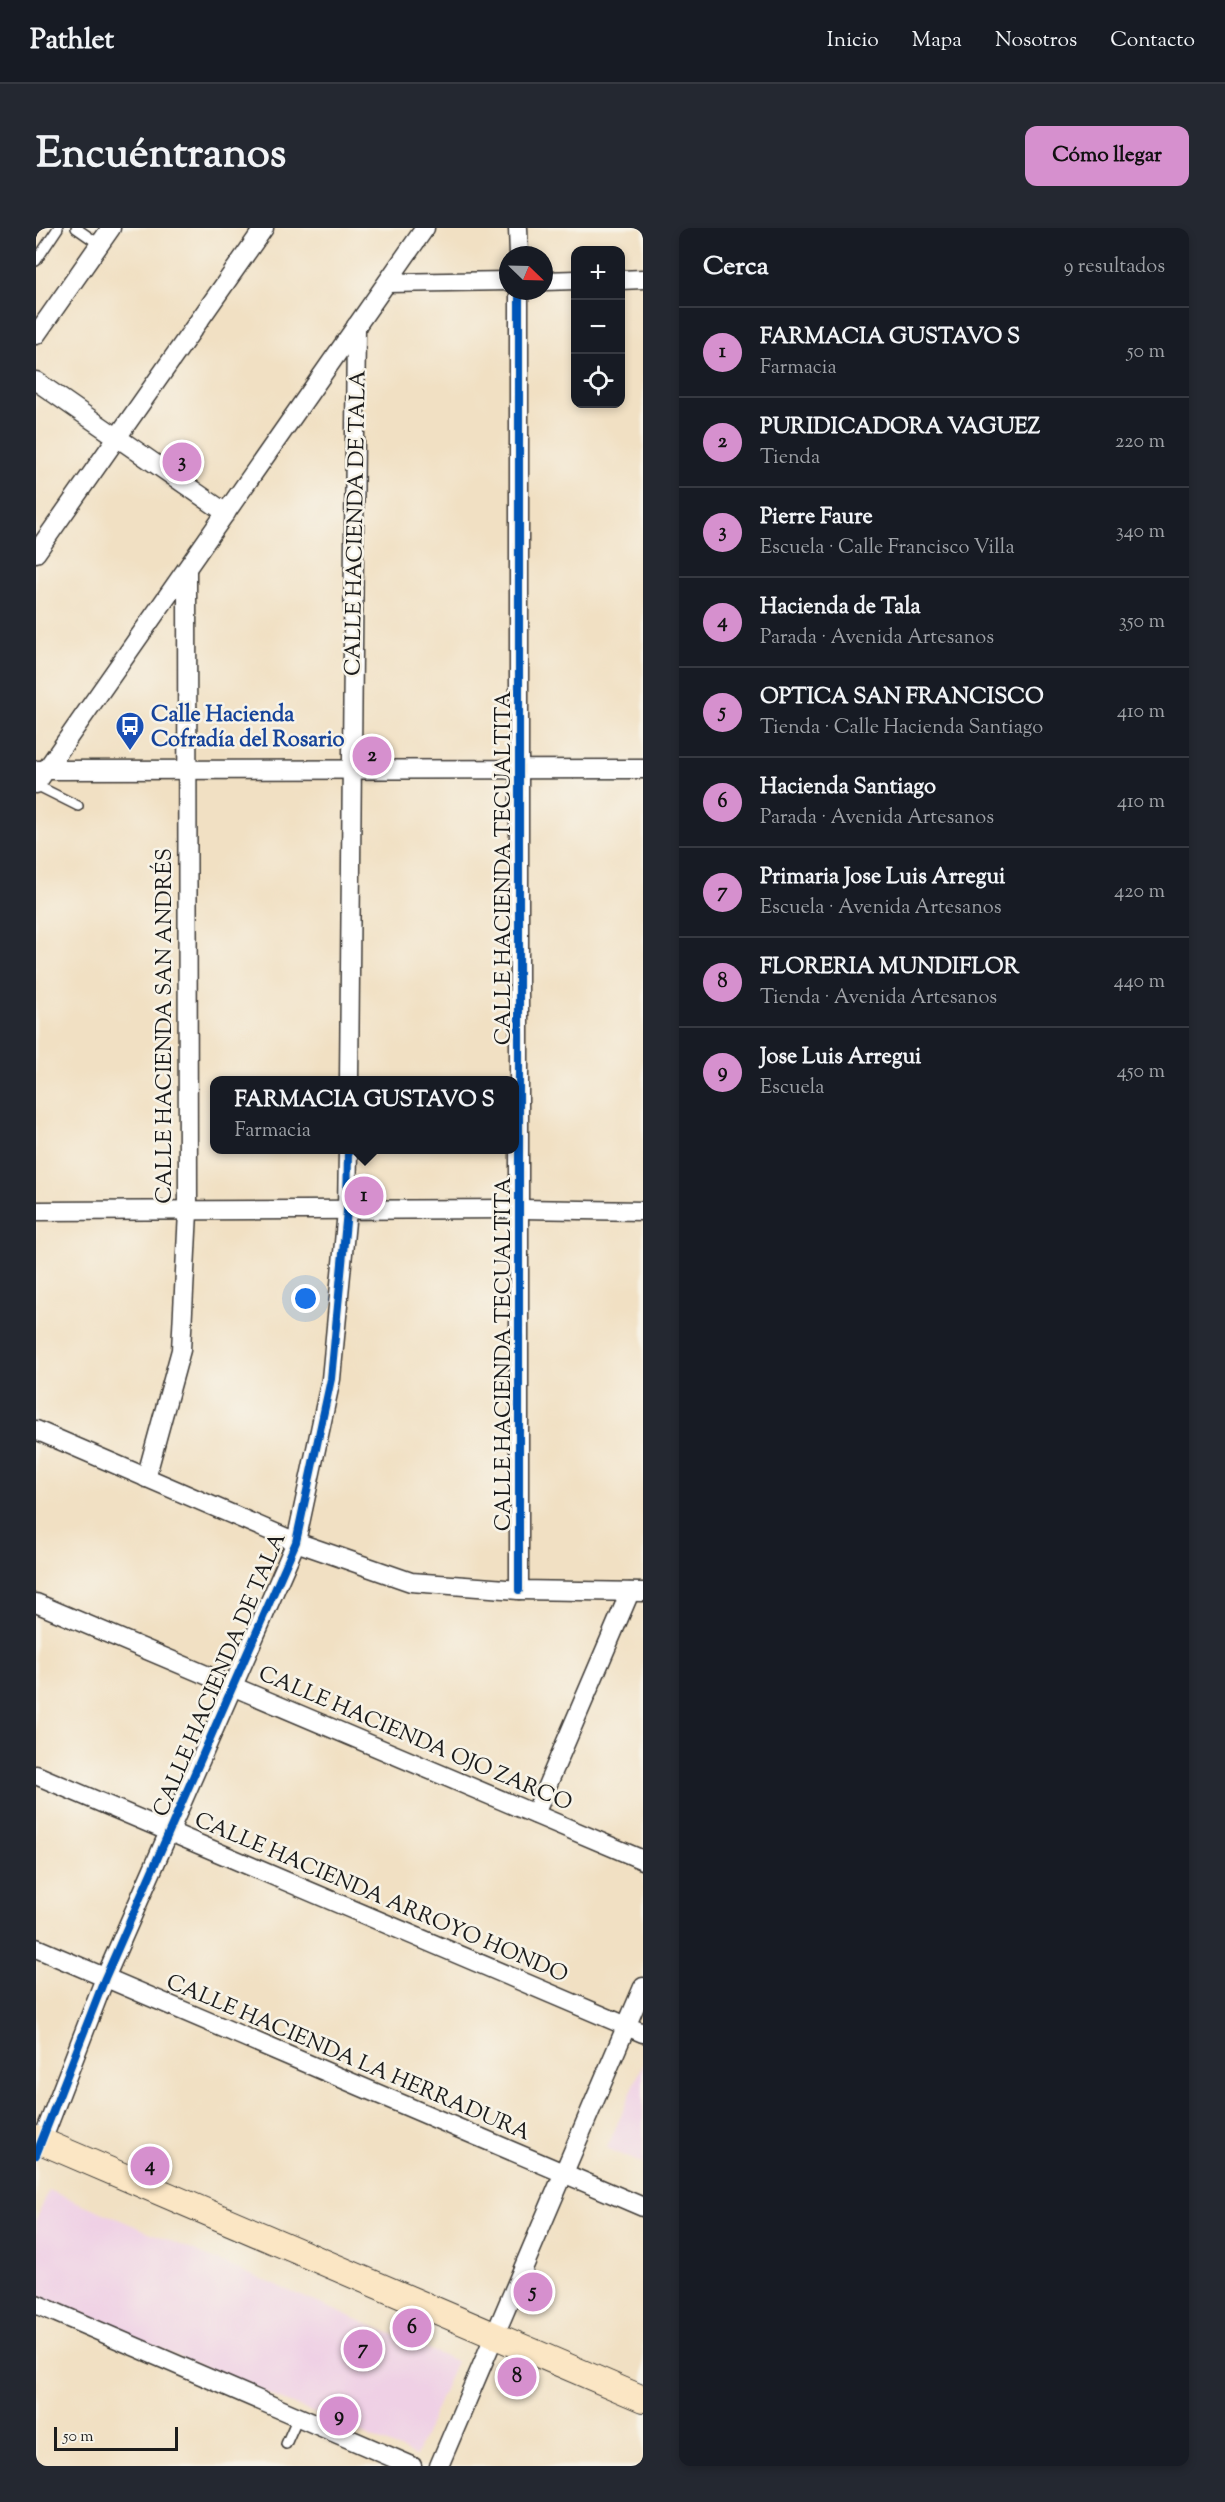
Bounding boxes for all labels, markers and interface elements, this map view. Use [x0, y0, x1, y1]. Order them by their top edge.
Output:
text: Pathlet [30, 21, 114, 61]
text: Inicio [827, 26, 879, 56]
text: Mapa [912, 26, 962, 56]
text: Nosotros [995, 26, 1077, 56]
text: Contacto [1110, 26, 1195, 56]
text: Encuéntranos [36, 126, 286, 186]
button: Cómo llegar [1025, 126, 1189, 186]
north arrow [499, 246, 553, 300]
map controls [571, 246, 625, 408]
button: + [571, 246, 625, 300]
text: Cerca [703, 249, 769, 286]
text: 9 resultados [1064, 253, 1165, 282]
button: − [571, 300, 625, 354]
text: FARMACIA GUSTAVO S [760, 322, 1020, 354]
text: 1 [719, 338, 726, 367]
text: 50 m [1127, 338, 1165, 367]
button: locate [571, 354, 625, 408]
text: Farmacia [760, 354, 837, 383]
street label: CALLE HACIENDA DE TALA [338, 370, 376, 676]
text: PURIDICADORA VAGUEZ [760, 412, 1040, 444]
text: 2 [718, 428, 727, 457]
text: 220 m [1115, 428, 1165, 457]
pin: 3 [162, 440, 202, 484]
text: Tienda [760, 444, 820, 473]
text: Pierre Faure [760, 502, 873, 534]
text: 3 [718, 518, 727, 547]
text: 340 m [1116, 518, 1165, 547]
text: Escuela · Calle Francisco Villa [760, 534, 1015, 563]
text: Hacienda de Tala [760, 592, 921, 624]
text: 4 [717, 608, 728, 637]
text: 350 m [1119, 608, 1165, 637]
text: Parada · Avenida Artesanos [760, 624, 994, 653]
text: OPTICA SAN FRANCISCO [760, 682, 1044, 714]
street label: CALLE HACIENDA TECUALTITA [489, 691, 521, 1045]
text: 5 [719, 698, 726, 727]
text: 410 m [1117, 698, 1165, 727]
place label: Calle Hacienda Cofradía del Rosario [151, 700, 345, 757]
bus stop icon: Calle Hacienda Cofradía del Rosario [114, 710, 146, 752]
text: Tienda · Calle Hacienda Santiago [760, 714, 1043, 743]
pin: 2 [352, 734, 392, 778]
text: Hacienda Santiago [760, 772, 936, 804]
text: 6 [718, 788, 727, 817]
text: 410 m [1117, 788, 1165, 817]
text: Parada · Avenida Artesanos [760, 804, 994, 833]
street label: CALLE HACIENDA SAN ANDRÉS [149, 848, 182, 1204]
text: Primaria Jose Luis Arregui [760, 862, 1005, 894]
text: 7 [717, 878, 728, 907]
text: 420 m [1114, 878, 1165, 907]
text: Escuela · Avenida Artesanos [760, 894, 1002, 923]
text: FLORERIA MUNDIFLOR [760, 952, 1019, 984]
text: 8 [718, 968, 728, 997]
text: 440 m [1114, 968, 1165, 997]
text: Tienda · Avenida Artesanos [760, 984, 997, 1013]
text: Jose Luis Arregui [760, 1042, 921, 1074]
text: 9 [718, 1058, 727, 1087]
text: 450 m [1117, 1058, 1165, 1087]
text: Escuela [760, 1074, 825, 1103]
popup [210, 1076, 519, 1154]
text: FARMACIA GUSTAVO S [234, 1085, 495, 1117]
text: Farmacia [234, 1117, 311, 1146]
pin: 1 [344, 1174, 384, 1218]
street label: CALLE HACIENDA TECUALTITA [489, 1177, 521, 1531]
your location [291, 1284, 320, 1313]
street label: CALLE HACIENDA DE TALA [146, 1528, 295, 1822]
street label: CALLE HACIENDA OJO ZARCO [253, 1659, 577, 1821]
street label: CALLE HACIENDA ARROYO HONDO [189, 1805, 573, 1992]
street label: CALLE HACIENDA LA HERRADURA [161, 1967, 535, 2150]
pin: 4 [130, 2144, 170, 2188]
pin: 5 [514, 2270, 552, 2314]
pin: 6 [392, 2306, 431, 2350]
pin: 7 [344, 2326, 382, 2372]
pin: 8 [498, 2354, 536, 2400]
pin: 9 [320, 2394, 358, 2438]
scale bar [54, 2424, 178, 2452]
text: 50 m [63, 2426, 94, 2449]

